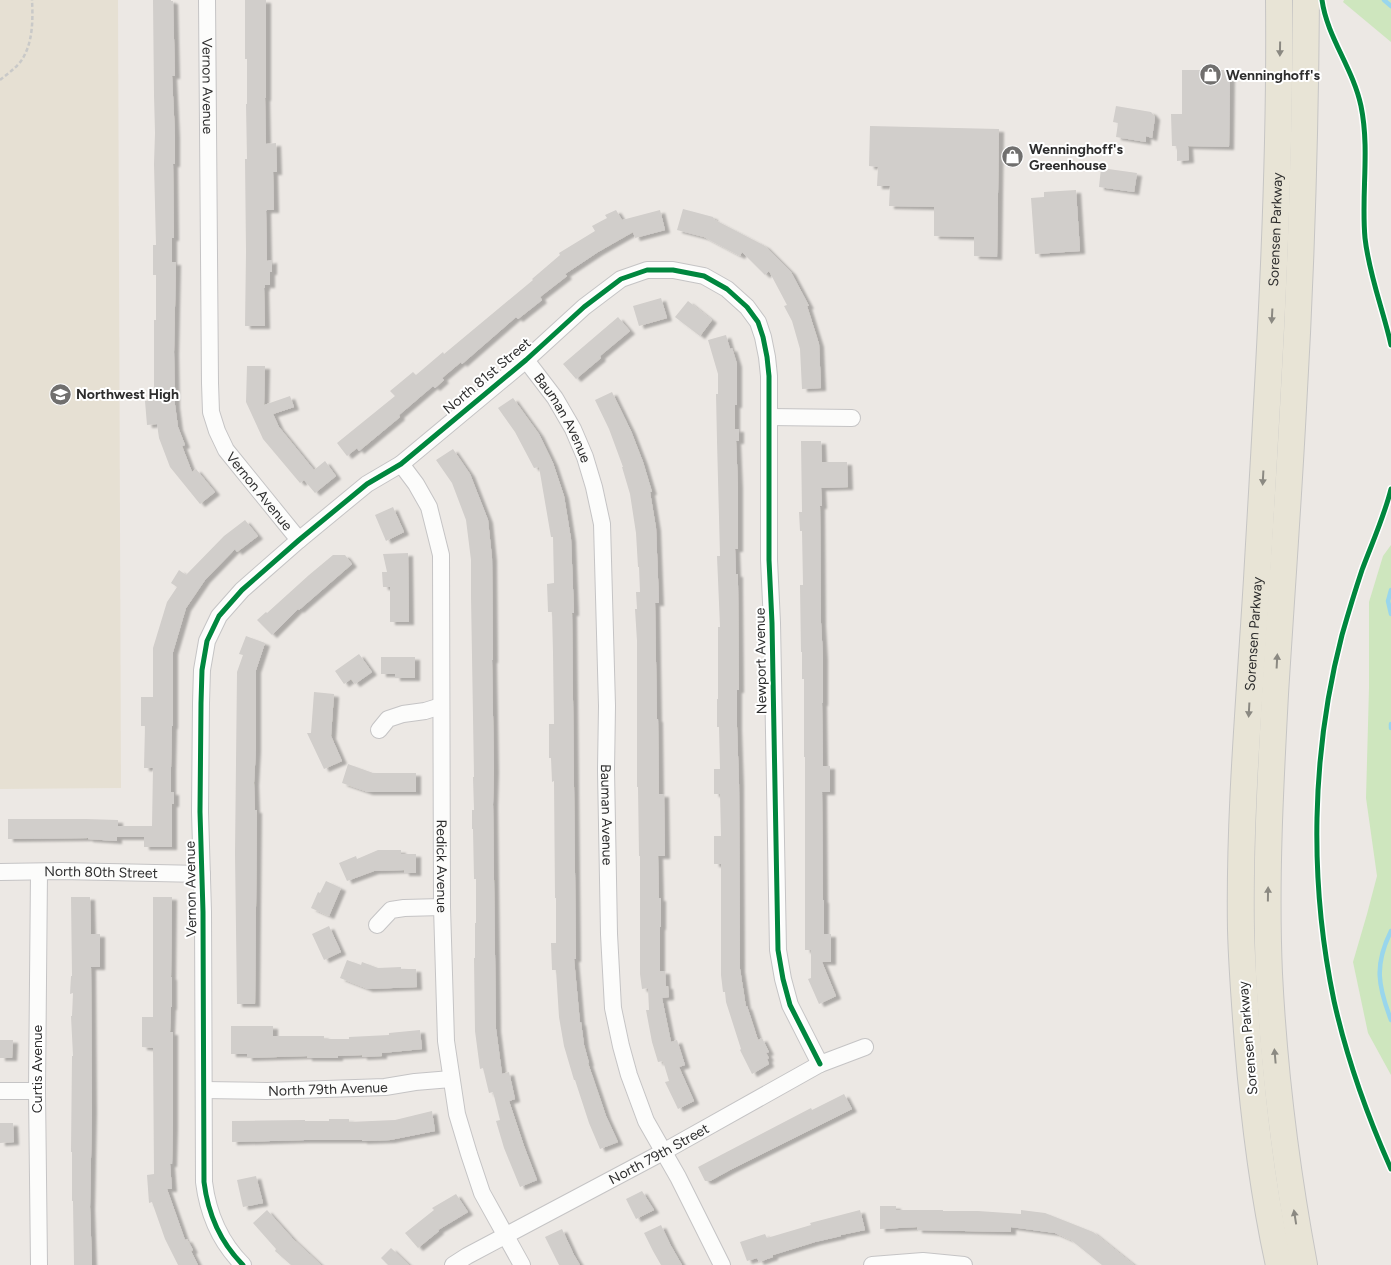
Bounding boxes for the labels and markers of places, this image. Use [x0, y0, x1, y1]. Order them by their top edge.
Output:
shop icon: Wenninghoff's [1198, 63, 1222, 87]
place label: Wenninghoff's [1226, 67, 1320, 84]
place label: Wenninghoff's Greenhouse [1029, 141, 1123, 174]
shop icon: Wenninghoff's Greenhouse [1001, 145, 1025, 169]
school or university icon: Northwest High [48, 382, 72, 406]
place label: Northwest High [76, 386, 179, 403]

